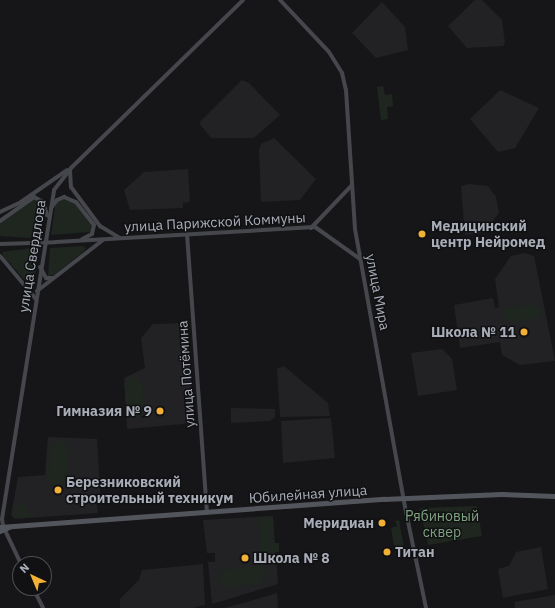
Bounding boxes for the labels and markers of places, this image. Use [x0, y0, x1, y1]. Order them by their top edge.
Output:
place label: Медицинский центр Нейромед [431, 218, 545, 250]
marker: Медицинский центр Нейромед [416, 228, 428, 240]
place label: Школа № 11 [431, 324, 516, 340]
marker: Школа № 11 [519, 327, 529, 337]
place label: Гимназия № 9 [56, 403, 152, 419]
marker: Гимназия № 9 [155, 406, 165, 416]
place label: Березниковский строительный техникум [66, 474, 233, 506]
marker: Березниковский строительный техникум [53, 485, 63, 495]
place label: Меридиан [303, 515, 374, 531]
marker: Меридиан [377, 518, 387, 528]
place label: Титан [395, 544, 434, 560]
marker: Титан [382, 547, 392, 557]
place label: Школа № 8 [253, 550, 330, 566]
marker: Школа № 8 [240, 553, 250, 563]

